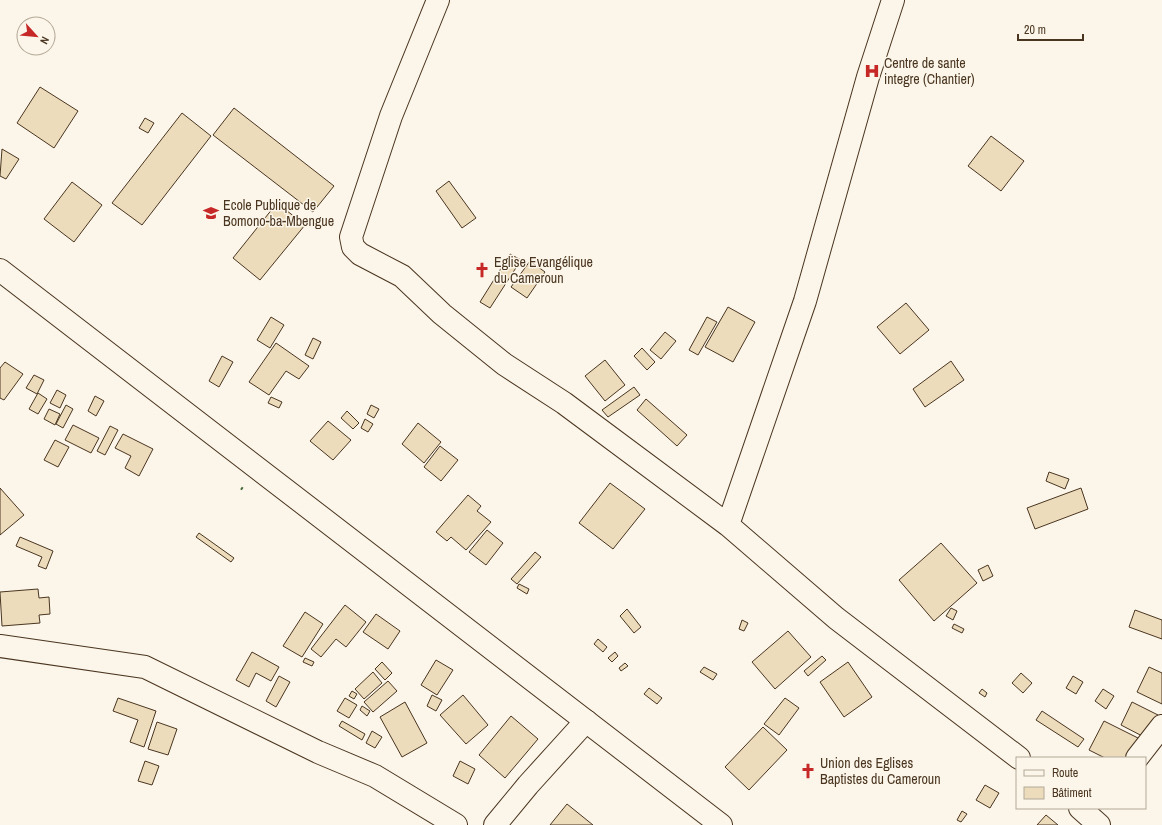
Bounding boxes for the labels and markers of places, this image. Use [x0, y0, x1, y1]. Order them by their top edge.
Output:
place label: Centre de sante integre (Chantier) [884, 54, 975, 88]
hospital icon: Centre de sante integre (Chantier) [863, 62, 881, 80]
place label: Ecole Publique de Bomono-ba-Mbengue [223, 196, 334, 230]
school or university icon: Ecole Publique de Bomono-ba-Mbengue [202, 204, 220, 222]
place label: Eglise Evangélique du Cameroun [494, 253, 593, 287]
church icon: Eglise Evangélique du Cameroun [473, 261, 491, 279]
place label: Union des Eglises Baptistes du Cameroun [820, 754, 941, 788]
church icon: Union des Eglises Baptistes du Cameroun [799, 762, 817, 780]

